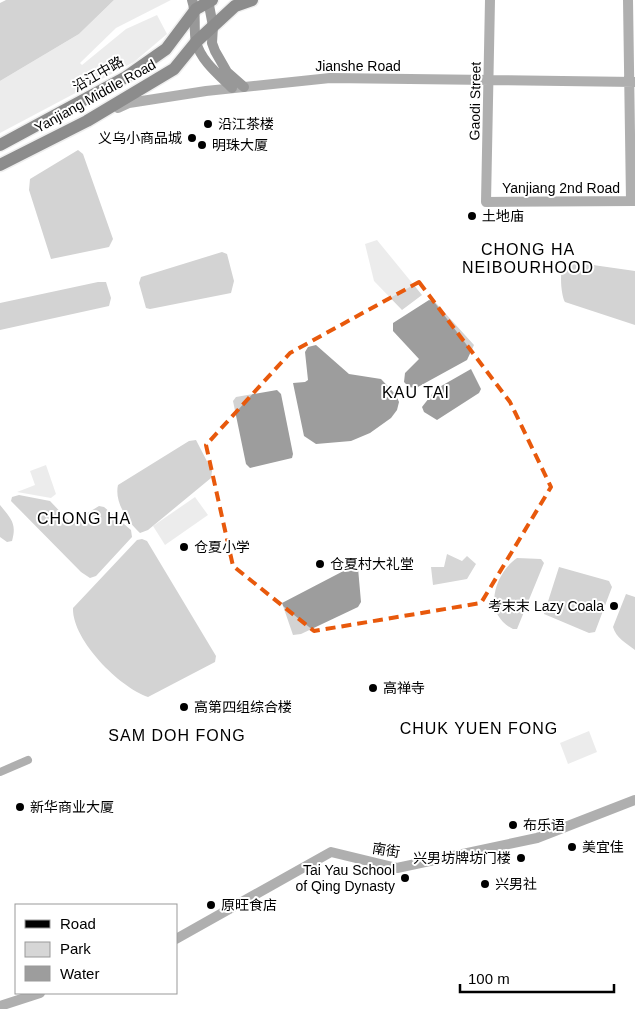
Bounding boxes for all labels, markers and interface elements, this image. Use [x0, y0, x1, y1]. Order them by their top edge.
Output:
street label: 沿江中路 [70, 53, 126, 95]
street label: Yanjiang Middle Road [32, 56, 158, 136]
street label: Jianshe Road [315, 58, 401, 74]
street label: Gaodi Street [466, 61, 484, 140]
place label: 沿江茶楼 [218, 116, 274, 132]
marker: 沿江茶楼 [202, 118, 214, 130]
place label: 义乌小商品城 [98, 130, 182, 146]
marker: 义乌小商品城 [186, 132, 198, 144]
place label: 明珠大厦 [212, 137, 268, 153]
marker: 明珠大厦 [196, 139, 208, 151]
street label: Yanjiang 2nd Road [502, 180, 620, 196]
place label: 土地庙 [482, 208, 524, 224]
marker: 土地庙 [466, 210, 478, 222]
district label: CHONG HA NEIBOURHOOD [462, 241, 594, 276]
district label: KAU TAI [382, 384, 450, 401]
district label: CHONG HA [37, 510, 131, 527]
place label: 仓夏小学 [194, 539, 250, 555]
marker: 仓夏小学 [178, 541, 190, 553]
place label: 仓夏村大礼堂 [330, 556, 414, 572]
marker: 仓夏村大礼堂 [314, 558, 326, 570]
place label: 考末末 Lazy Coala [488, 598, 604, 614]
marker: 考末末 Lazy Coala [608, 600, 620, 612]
place label: 高禅寺 [383, 680, 425, 696]
marker: 高禅寺 [367, 682, 379, 694]
place label: 高第四组综合楼 [194, 699, 292, 715]
marker: 高第四组综合楼 [178, 701, 190, 713]
district label: CHUK YUEN FONG [400, 720, 558, 737]
district label: SAM DOH FONG [108, 727, 246, 744]
place label: 新华商业大厦 [30, 799, 114, 815]
marker: 新华商业大厦 [14, 801, 26, 813]
place label: 布乐语 [523, 817, 565, 833]
marker: 布乐语 [507, 819, 519, 831]
place label: 美宜佳 [582, 839, 624, 855]
street label: 南街 [371, 840, 401, 860]
marker: 美宜佳 [566, 841, 578, 853]
place label: 兴男坊牌坊门楼 [413, 850, 511, 866]
marker: 兴男坊牌坊门楼 [515, 852, 527, 864]
place label: Tai Yau School of Qing Dynasty [295, 862, 395, 894]
marker: Tai Yau School of Qing Dynasty [399, 872, 411, 884]
place label: 兴男社 [495, 876, 537, 892]
marker: 兴男社 [479, 878, 491, 890]
place label: 原旺食店 [221, 897, 277, 913]
marker: 原旺食店 [205, 899, 217, 911]
legend [15, 904, 178, 994]
text: Road [60, 915, 96, 932]
text: Park [60, 940, 91, 957]
scale bar [460, 962, 614, 994]
text: Water [60, 965, 99, 982]
text: 100 m [468, 970, 510, 987]

